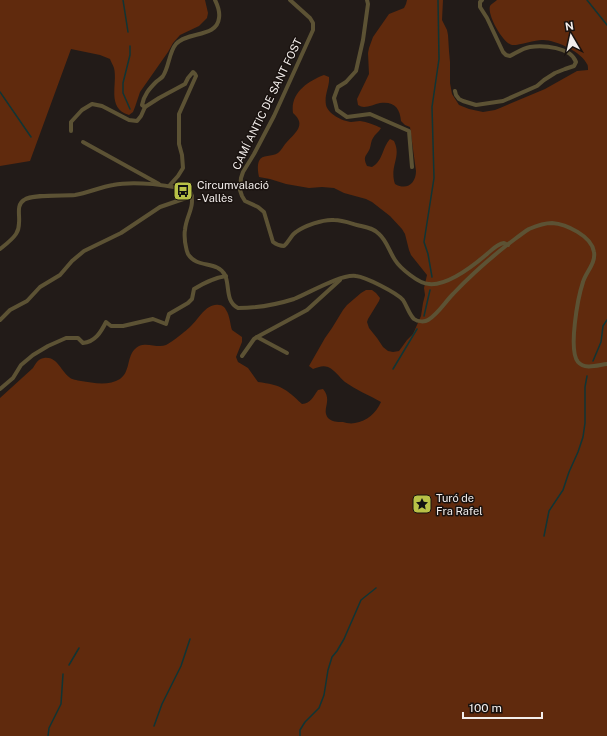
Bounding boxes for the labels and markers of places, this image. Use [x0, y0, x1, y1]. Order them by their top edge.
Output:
place label: Circumvalació - Vallès [197, 179, 269, 204]
bus stop icon: Circumvalació - Vallès [172, 180, 194, 202]
place label: Turó de Fra Rafel [436, 492, 482, 517]
place icon: Turó de Fra Rafel [411, 493, 433, 515]

